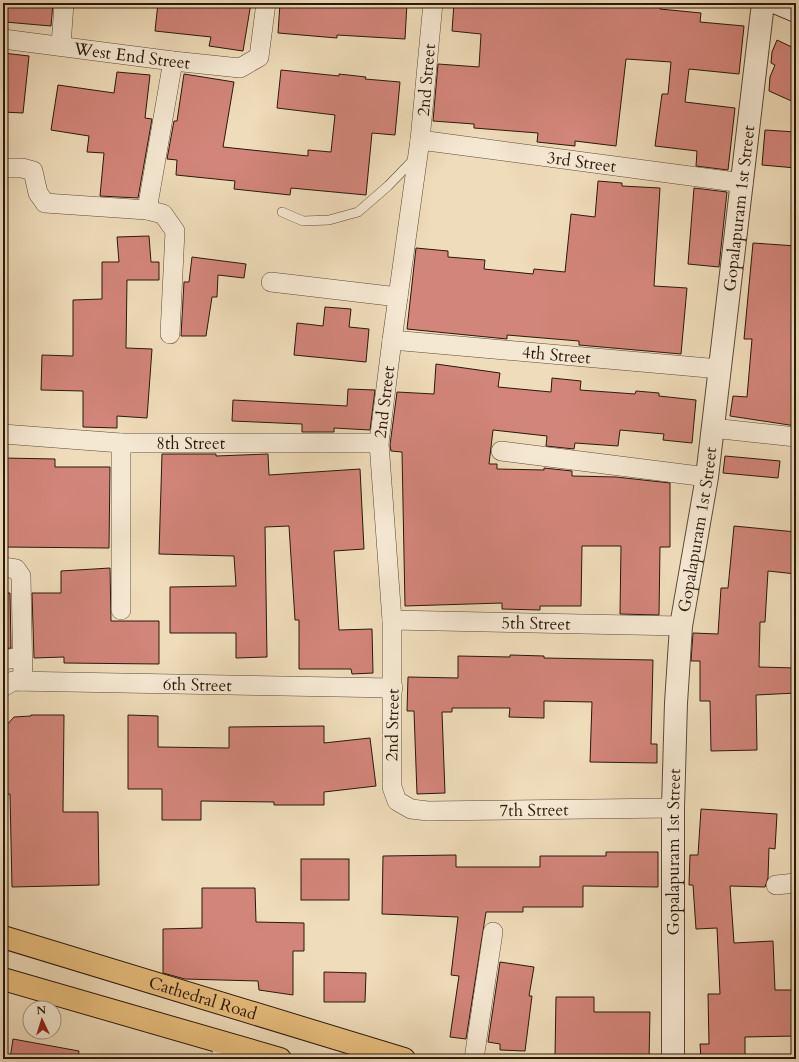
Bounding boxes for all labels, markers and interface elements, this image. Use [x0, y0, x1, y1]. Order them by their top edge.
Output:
street label: West End Street [71, 37, 192, 75]
street label: 2nd Street [412, 42, 441, 117]
street label: Gopalapuram 1st Street [718, 123, 761, 293]
street label: 3rd Street [546, 146, 618, 178]
street label: 4th Street [521, 341, 592, 370]
street label: 2nd Street [369, 364, 400, 440]
street label: 8th Street [156, 432, 226, 455]
street label: Gopalapuram 1st Street [673, 445, 723, 614]
street label: 5th Street [501, 611, 571, 636]
street label: 6th Street [163, 673, 233, 697]
street label: 2nd Street [380, 688, 405, 762]
street label: Gopalapuram 1st Street [662, 768, 686, 936]
street label: 7th Street [499, 798, 569, 822]
street label: Cathedral Road [146, 971, 260, 1026]
north arrow [22, 1000, 62, 1040]
text: N [36, 1003, 47, 1018]

